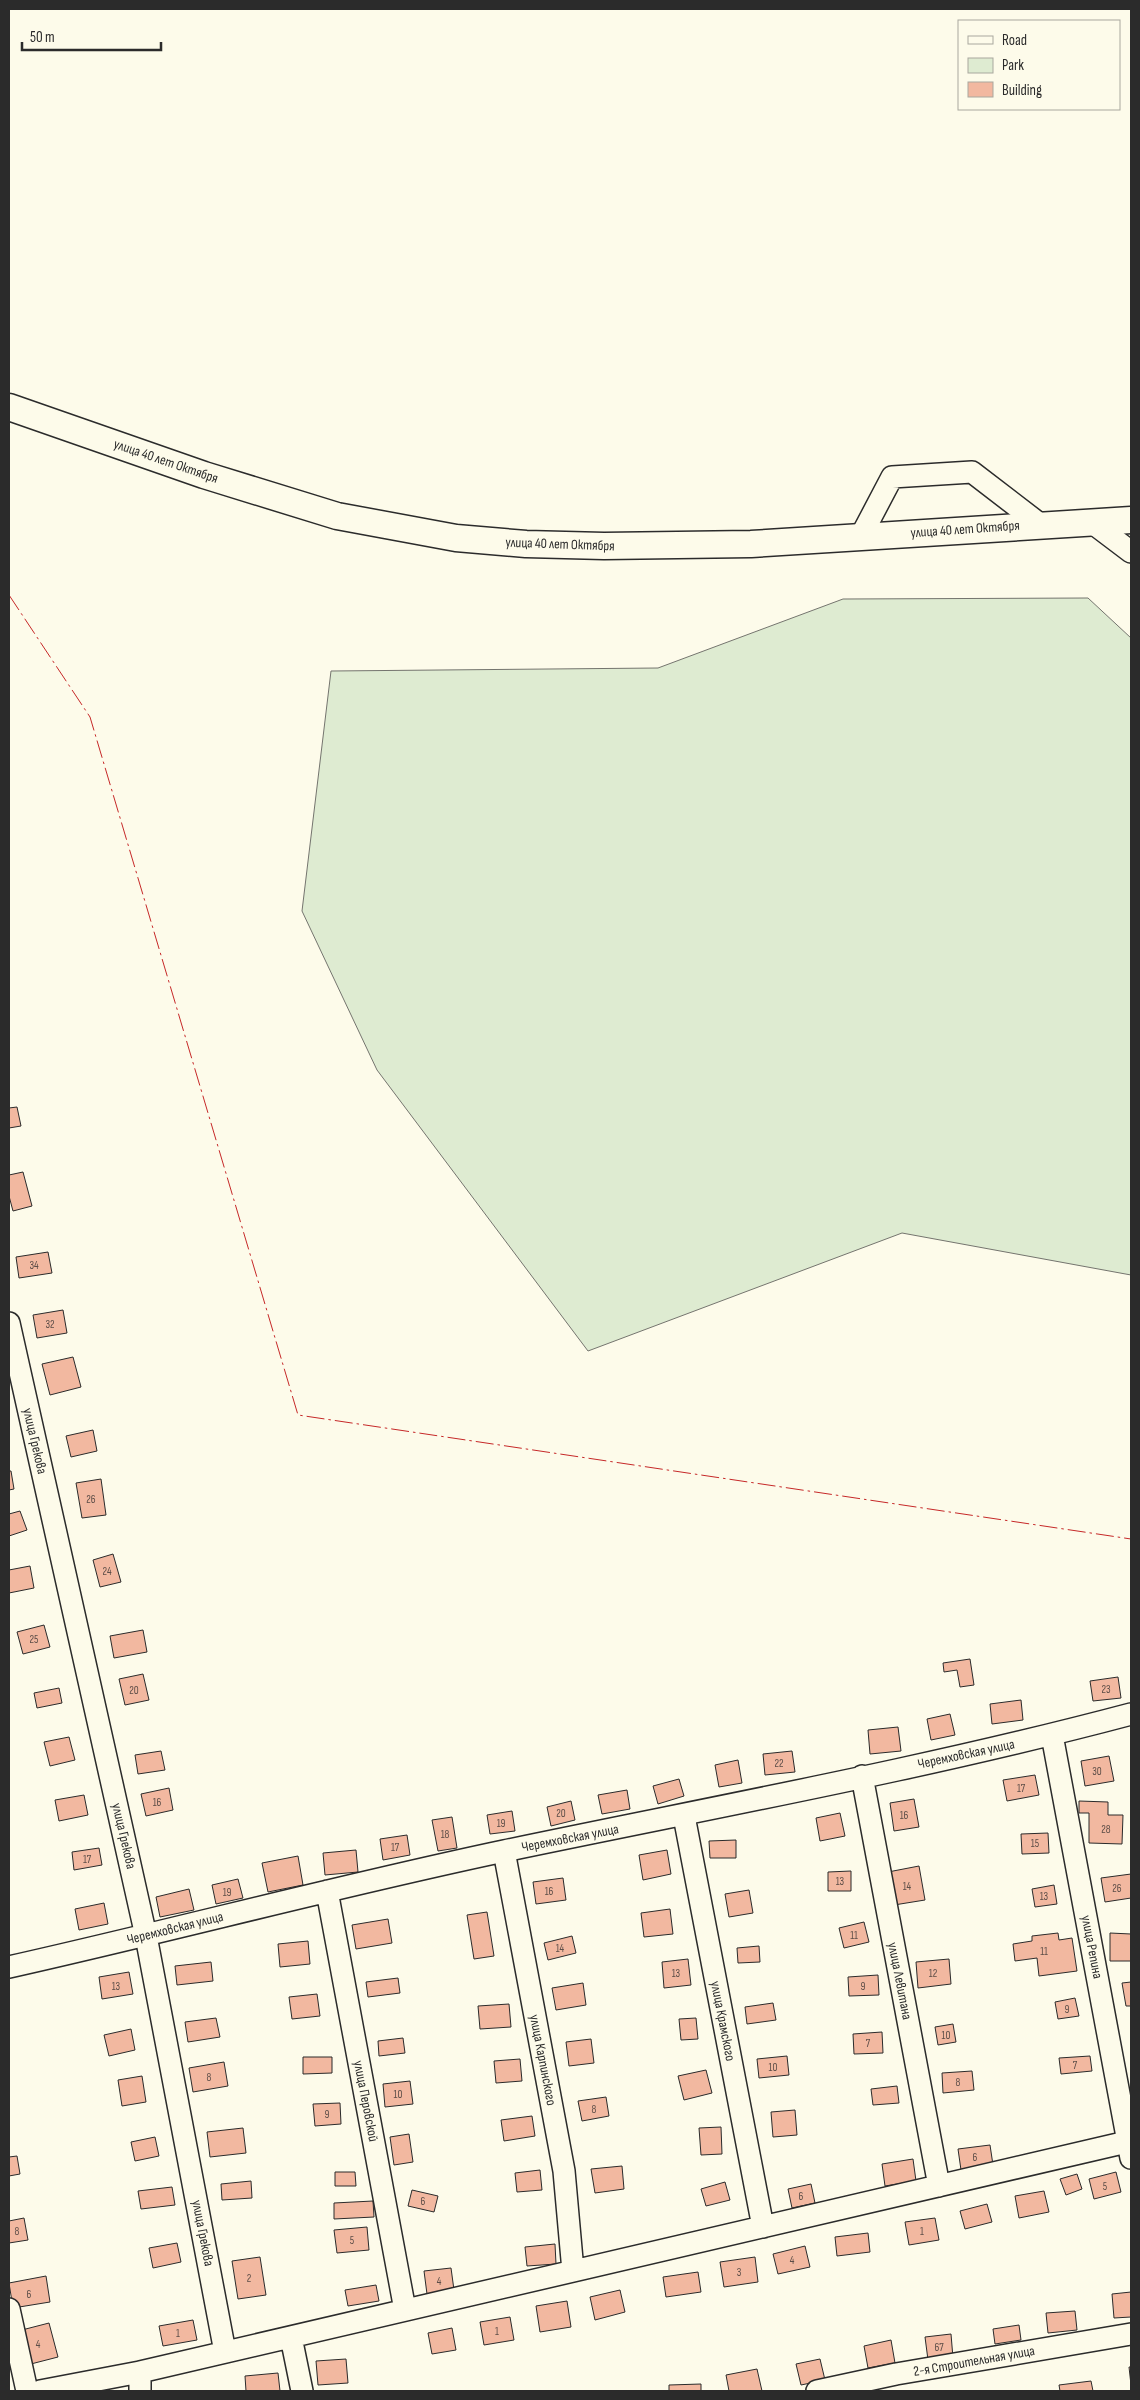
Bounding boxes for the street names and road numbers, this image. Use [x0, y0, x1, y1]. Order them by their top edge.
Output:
street label: улица 40 лет Октября [112, 435, 220, 487]
street label: улица 40 лет Октября [910, 517, 1020, 541]
street label: улица 40 лет Октября [505, 534, 615, 554]
street label: улица Грекова [19, 1406, 51, 1476]
street label: Черемховская улица [916, 1735, 1016, 1773]
street label: улица Грекова [108, 1801, 140, 1871]
street label: Черемховская улица [520, 1820, 620, 1856]
street label: Черемховская улица [125, 1908, 225, 1948]
street label: улица Репина [1078, 1914, 1106, 1980]
street label: улица Левитана [884, 1941, 916, 2021]
street label: улица Крамского [707, 1979, 739, 2063]
street label: улица Карпинского [526, 2013, 560, 2107]
street label: улица Перовской [350, 2059, 382, 2143]
street label: улица Грекова [188, 2198, 218, 2268]
street label: 2-я Строительная улица [912, 2342, 1036, 2380]

